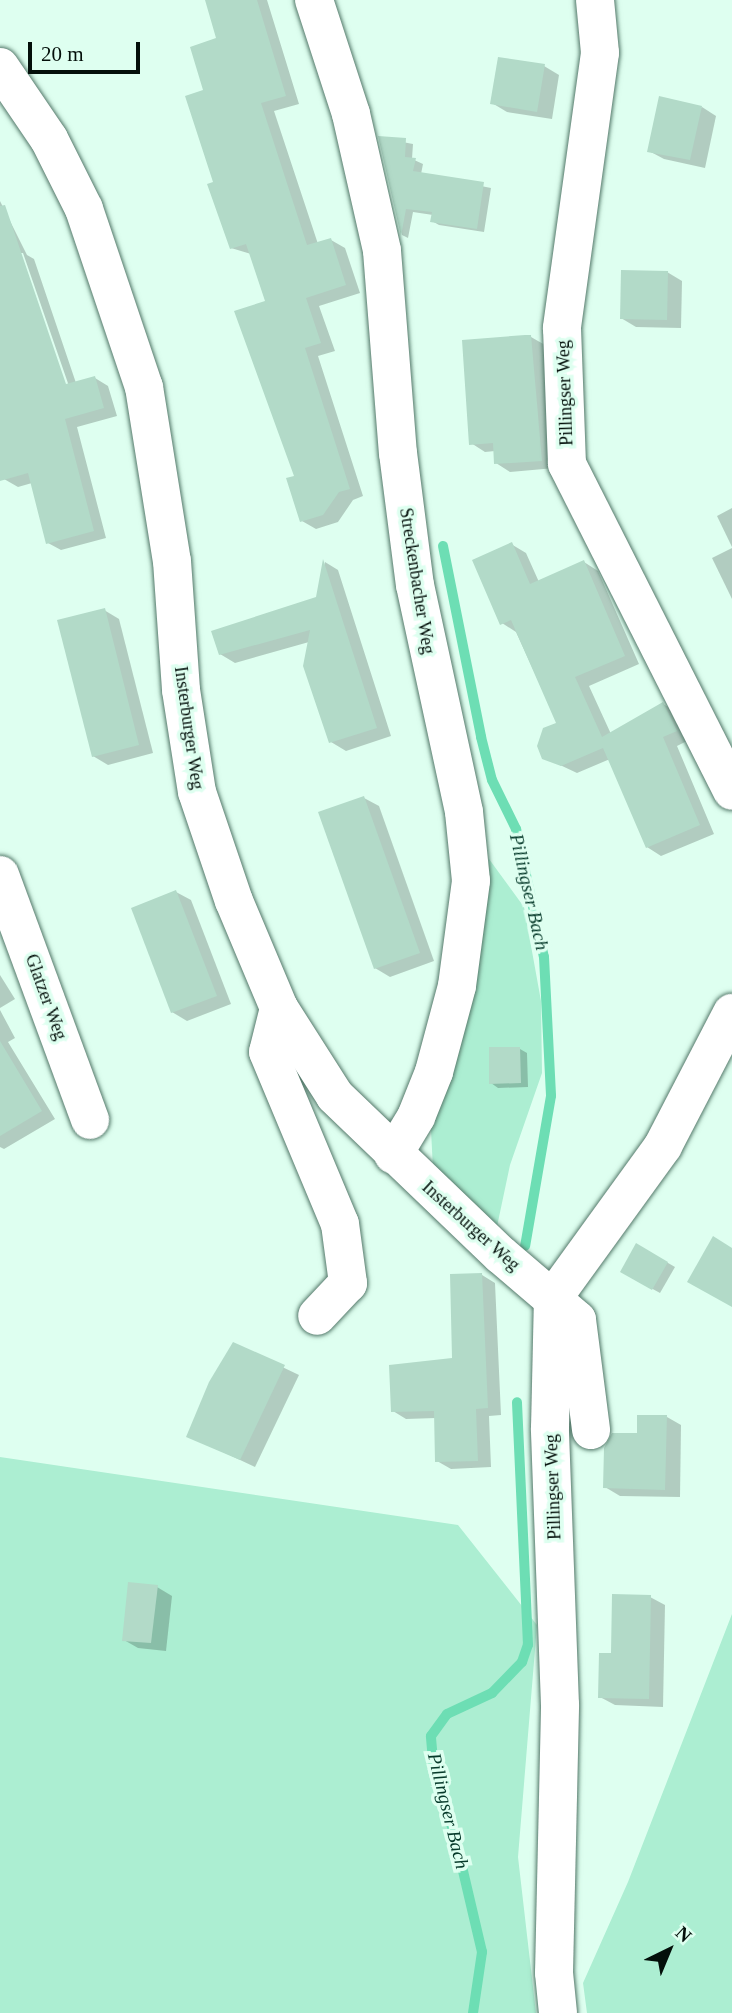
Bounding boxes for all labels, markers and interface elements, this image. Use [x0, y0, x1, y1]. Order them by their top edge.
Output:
scale bar [32, 28, 144, 72]
text: 20 m [41, 42, 84, 66]
street label: Pillingser Weg [552, 340, 578, 446]
street label: Streckenbacher Weg [395, 506, 439, 656]
street label: Insterburger Weg [170, 665, 208, 791]
water label: Pillingser Bach [505, 832, 553, 952]
street label: Glatzer Weg [20, 951, 72, 1043]
street label: Insterburger Weg [417, 1176, 525, 1276]
street label: Pillingser Weg [540, 1434, 566, 1540]
water label: Pillingser Bach [423, 1751, 473, 1871]
north arrow [634, 1915, 704, 1985]
text: N [671, 1922, 696, 1947]

